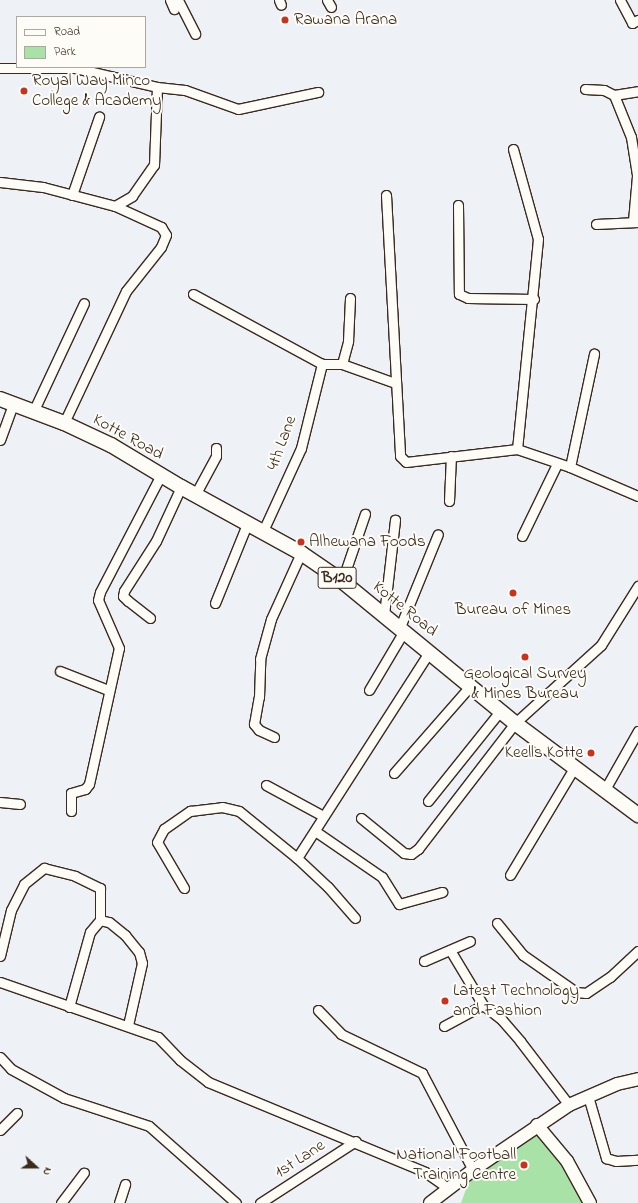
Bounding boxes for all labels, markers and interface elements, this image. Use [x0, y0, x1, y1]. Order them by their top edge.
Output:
place label: Rawana Arana [294, 10, 397, 30]
marker: Rawana Arana [279, 14, 291, 26]
legend [16, 16, 146, 68]
text: Road [54, 23, 80, 41]
text: Park [54, 43, 76, 61]
place label: Royal Way Minco College & Academy [32, 71, 162, 111]
marker: Royal Way Minco College & Academy [19, 86, 29, 96]
street label: Kotte Road [89, 409, 167, 465]
street label: 4th Lane [263, 413, 301, 473]
place label: Alhewana Foods [309, 532, 426, 552]
marker: Alhewana Foods [296, 537, 306, 547]
road number: B120 [317, 564, 357, 592]
street label: Kotte Road [369, 577, 441, 641]
marker: Bureau of Mines [508, 588, 518, 598]
place label: Bureau of Mines [455, 600, 571, 620]
marker: Geological Survey & Mines Bureau [520, 652, 530, 662]
place label: Geological Survey & Mines Bureau [464, 664, 586, 704]
place label: Keells Kotte [505, 743, 583, 763]
marker: Keells Kotte [586, 748, 596, 758]
place label: Latest Technology and Fashion [453, 981, 579, 1021]
marker: Latest Technology and Fashion [440, 996, 450, 1006]
street label: 1st Lane [271, 1135, 329, 1183]
place label: National Football Training Centre [396, 1145, 516, 1185]
north arrow [16, 1147, 56, 1187]
marker: National Football Training Centre [519, 1160, 529, 1170]
text: N [38, 1165, 56, 1178]

